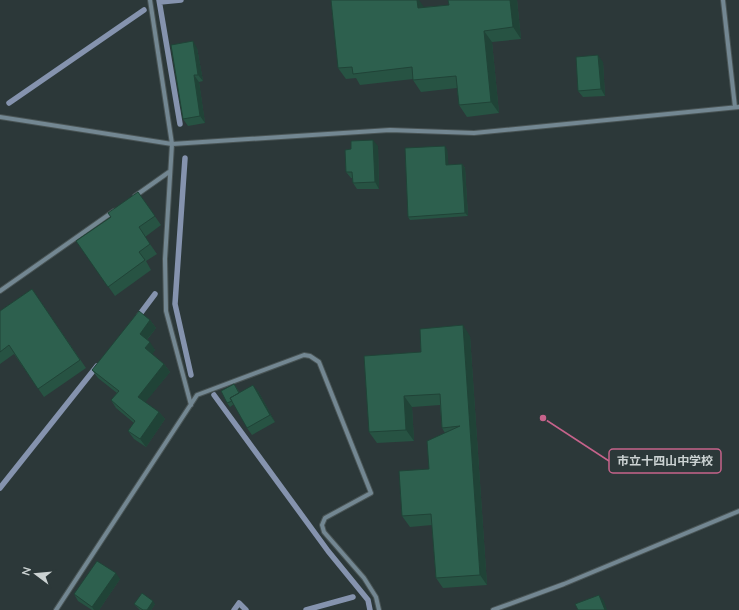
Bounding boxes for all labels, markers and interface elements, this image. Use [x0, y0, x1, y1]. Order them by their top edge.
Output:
callout: 市立十四山中学校 [609, 449, 721, 473]
text: 市立十四山中学校 [617, 453, 713, 469]
north arrow [16, 554, 56, 594]
text: N [19, 565, 35, 577]

